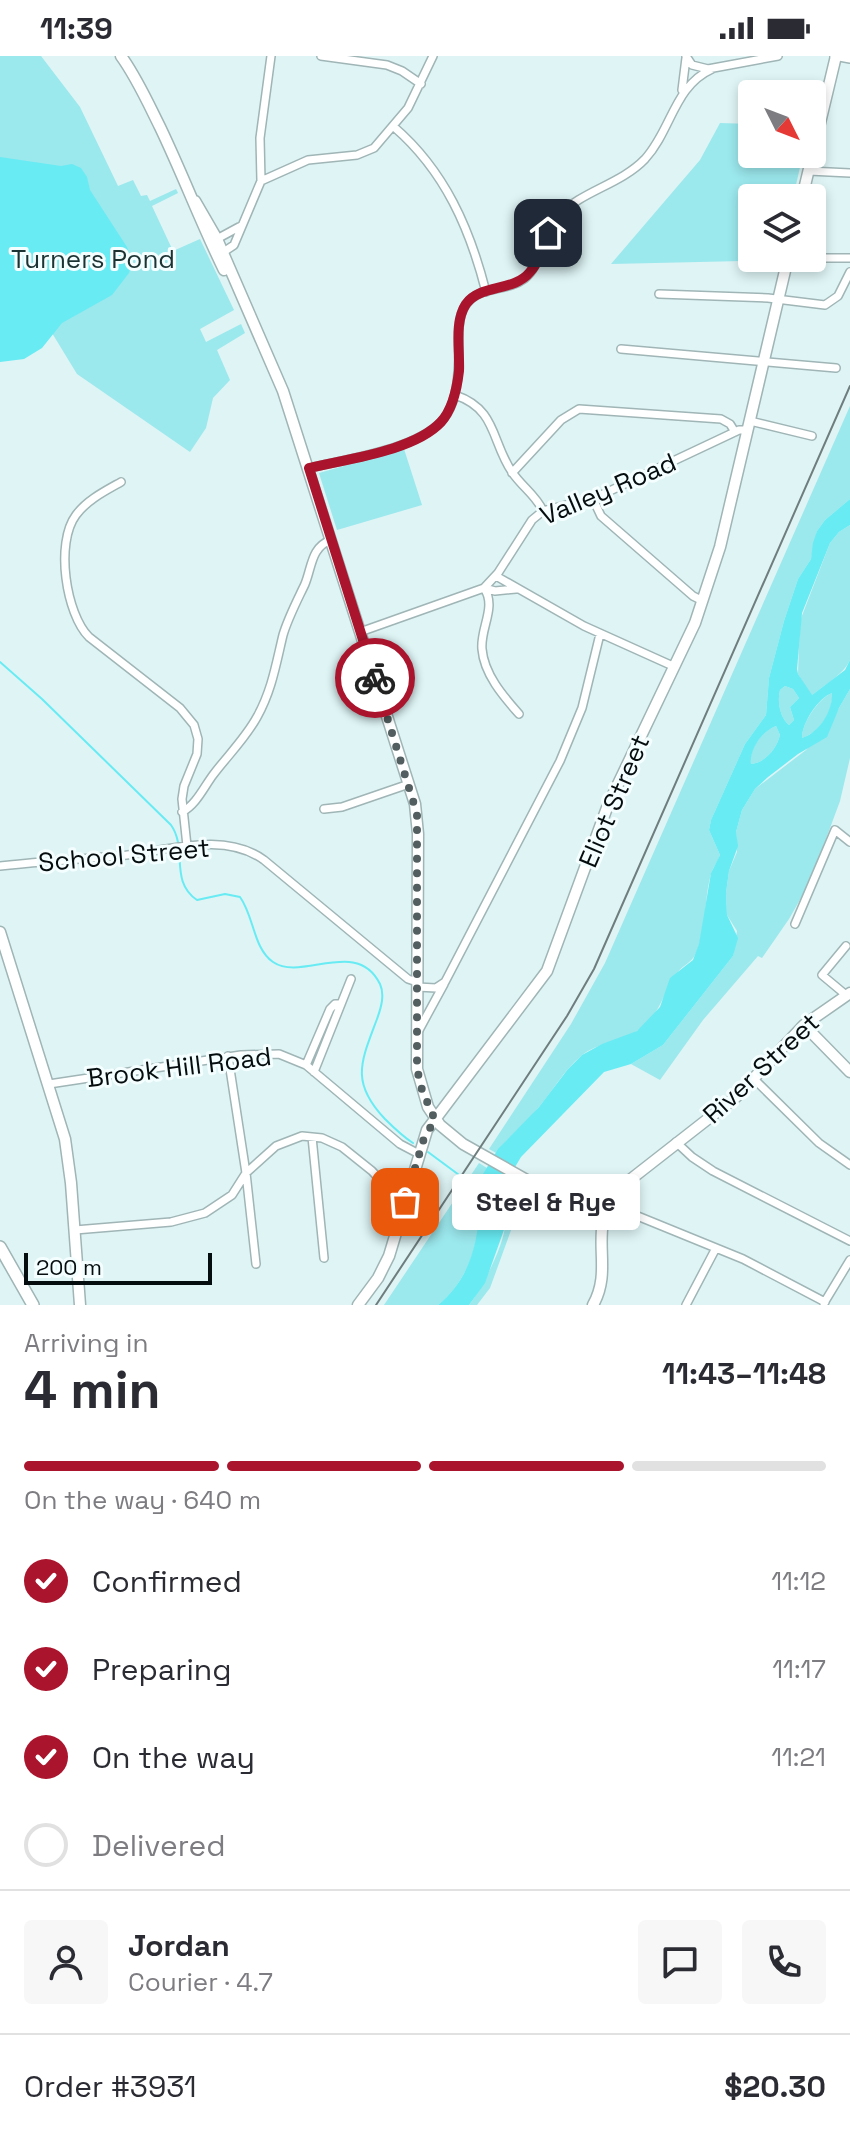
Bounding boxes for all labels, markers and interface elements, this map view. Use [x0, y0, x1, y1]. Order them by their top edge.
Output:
text: 11:39 [40, 9, 113, 48]
north arrow [738, 80, 826, 168]
map controls [738, 80, 826, 272]
button: layers [738, 184, 826, 272]
pin [514, 199, 582, 267]
icon: home [526, 211, 570, 255]
park label: Turners Pond [11, 242, 175, 276]
street label: Valley Road [535, 445, 681, 533]
courier [335, 638, 415, 718]
icon: bike [353, 656, 397, 700]
street label: Eliot Street [571, 729, 657, 873]
street label: School Street [37, 831, 211, 879]
street label: River Street [695, 1005, 827, 1131]
street label: Brook Hill Road [85, 1039, 273, 1095]
pin [371, 1168, 439, 1236]
callout: Steel & Rye [453, 1174, 641, 1230]
icon: bag [383, 1180, 427, 1224]
text: Steel & Rye [476, 1185, 616, 1219]
scale bar [24, 1249, 212, 1285]
text: 200 m [36, 1253, 102, 1281]
text: Arriving in [24, 1326, 148, 1360]
text: 11:43–11:48 [662, 1354, 826, 1393]
text: 4 min [24, 1357, 161, 1423]
text: On the way · 640 m [24, 1483, 261, 1517]
icon: check [24, 1559, 68, 1603]
text: Confirmed [92, 1562, 242, 1601]
text: 11:12 [771, 1564, 826, 1598]
icon: check [24, 1647, 68, 1691]
text: Preparing [92, 1650, 231, 1689]
text: 11:17 [772, 1652, 826, 1686]
icon: check [24, 1735, 68, 1779]
text: On the way [92, 1738, 255, 1777]
text: 11:21 [771, 1740, 826, 1774]
text: Delivered [92, 1826, 226, 1865]
button: person [24, 1920, 108, 2004]
button: chat [638, 1920, 722, 2004]
button: phone [742, 1920, 826, 2004]
text: Jordan [128, 1926, 230, 1965]
text: Courier · 4.7 [128, 1965, 273, 1999]
text: Order #3931 [24, 2067, 197, 2106]
text: $20.30 [724, 2067, 826, 2106]

